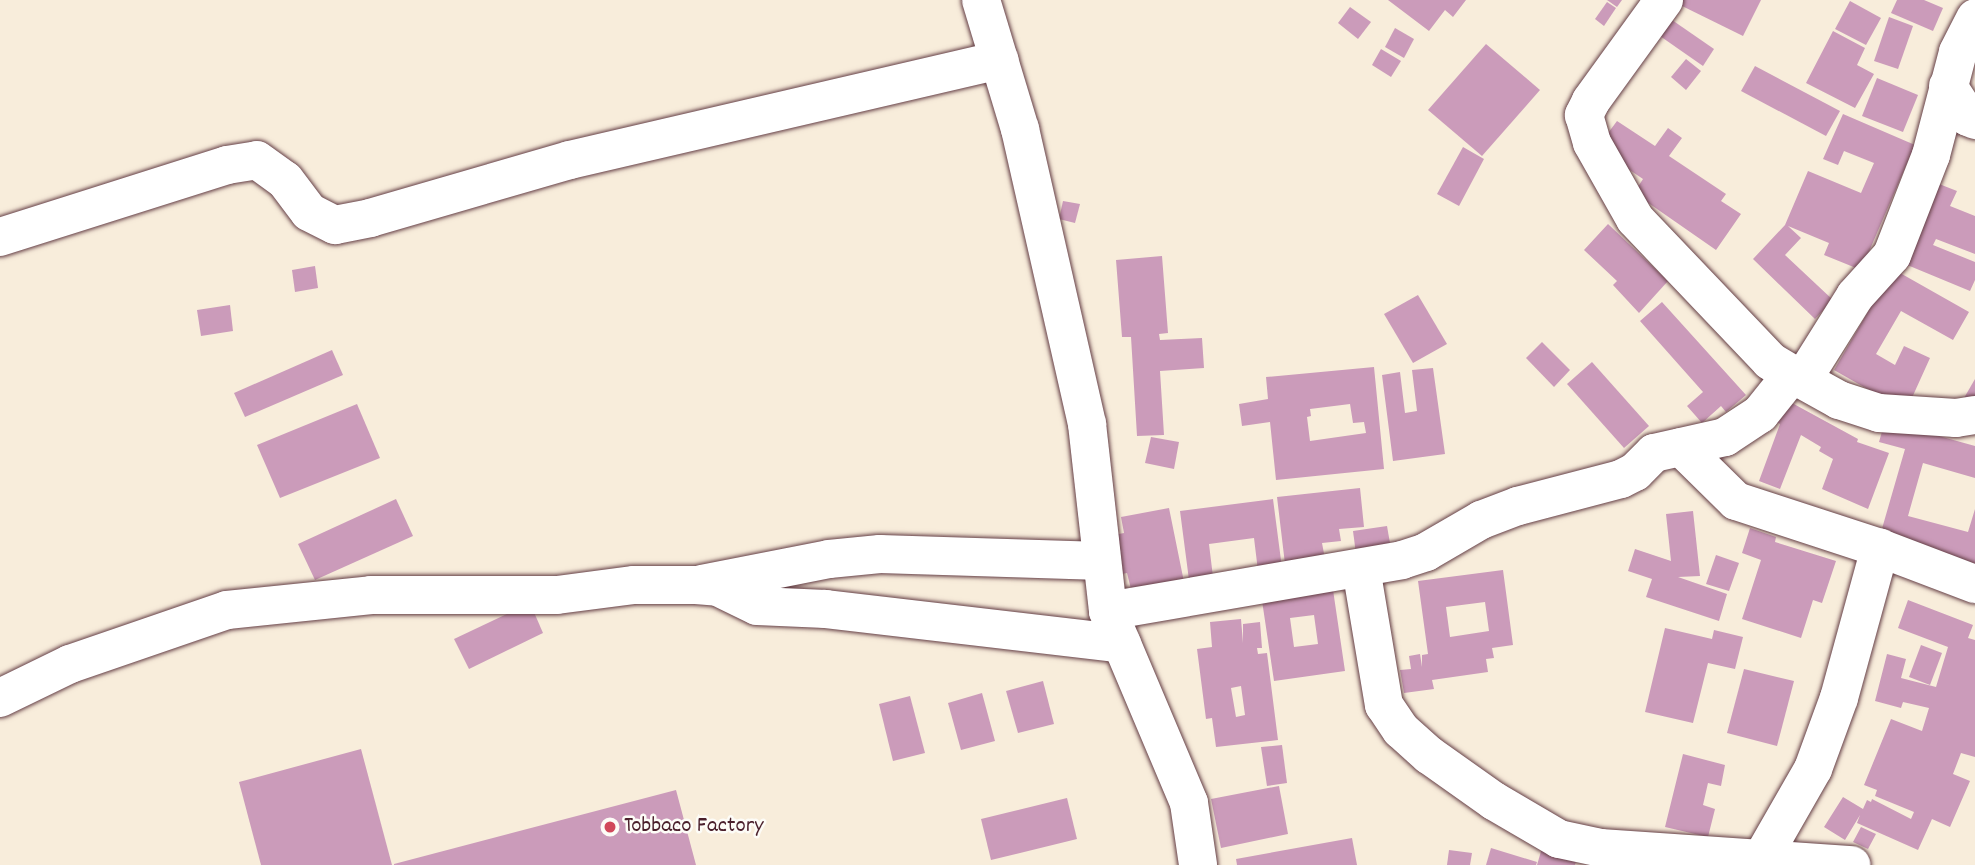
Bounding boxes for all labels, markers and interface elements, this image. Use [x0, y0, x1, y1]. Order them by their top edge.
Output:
place label: Tobbaco Factory [624, 813, 764, 841]
marker: Tobbaco Factory [602, 819, 618, 835]

